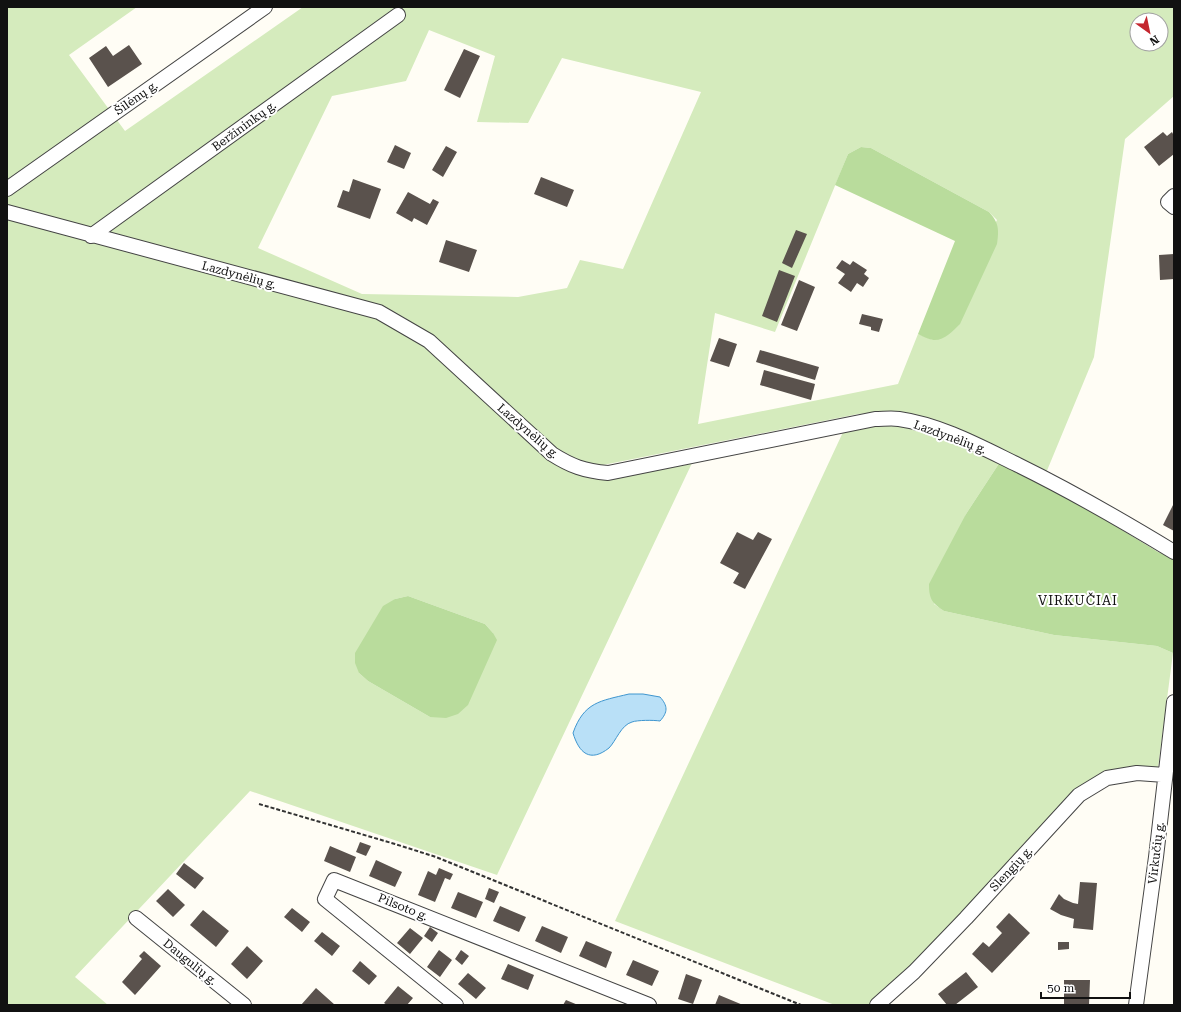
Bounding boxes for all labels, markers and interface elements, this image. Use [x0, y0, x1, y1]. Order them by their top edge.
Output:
north arrow [1129, 12, 1169, 52]
text: N [1147, 32, 1161, 48]
street label: Šilėnų g. [112, 78, 160, 118]
street label: Beržininkų g. [209, 98, 279, 154]
street label: Lazdynėlių g. [200, 258, 278, 292]
street label: Lazdynėlių g. [495, 401, 561, 461]
street label: Lazdynėlių g. [912, 417, 988, 457]
district label: VIRKUČIAI [1038, 592, 1118, 608]
street label: Virkučių g. [1145, 821, 1167, 885]
street label: Slengių g. [987, 844, 1035, 894]
street label: Pilsoto g. [376, 891, 430, 923]
street label: Daugulių g. [160, 936, 220, 988]
scale bar [1041, 974, 1130, 1000]
text: 50 m [1047, 981, 1074, 995]

